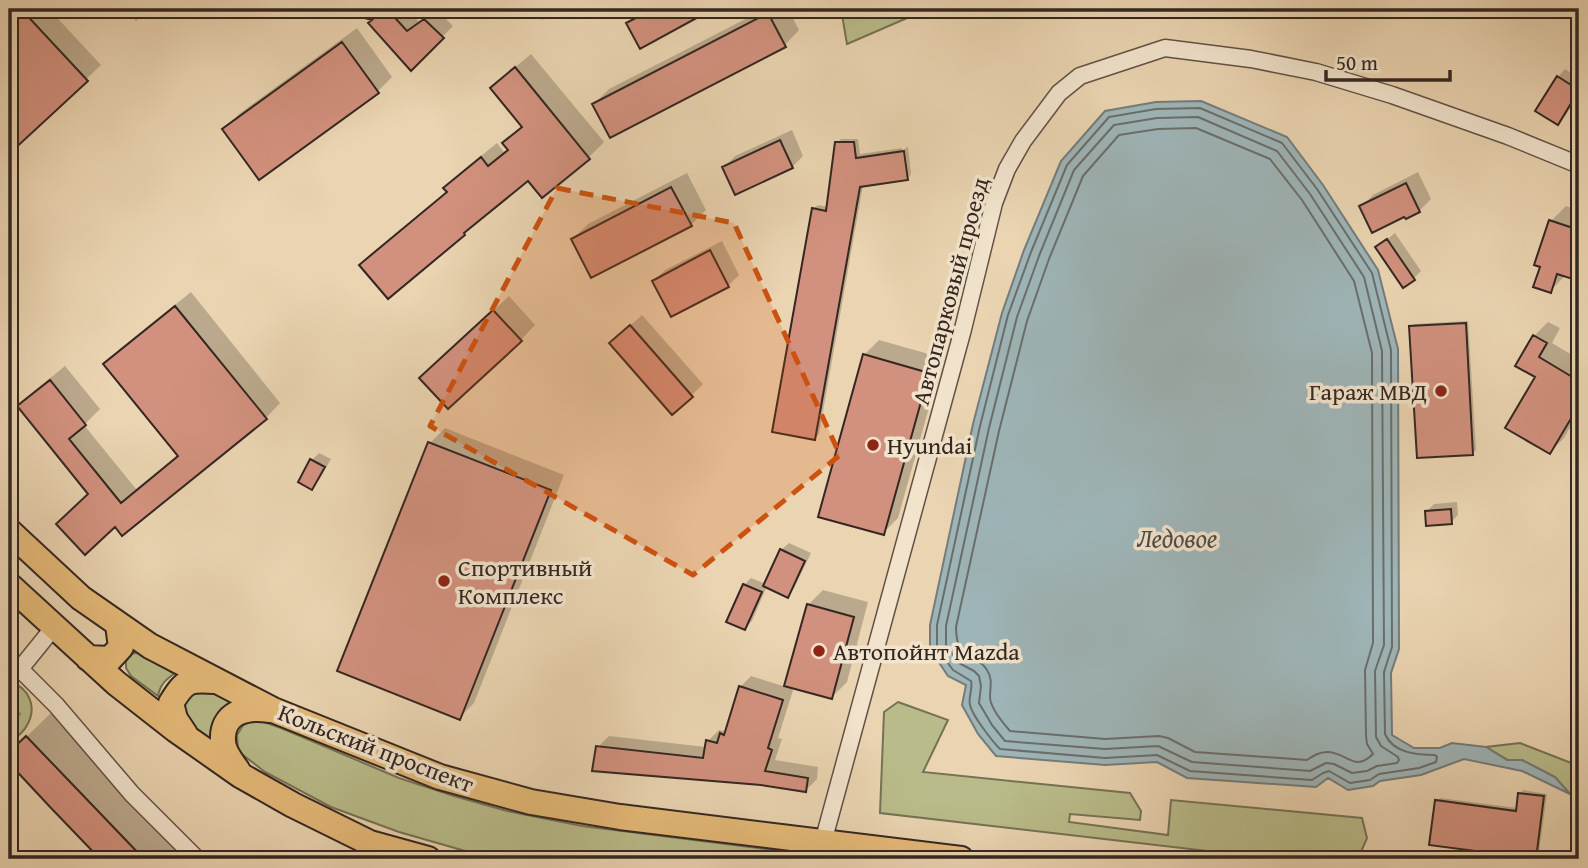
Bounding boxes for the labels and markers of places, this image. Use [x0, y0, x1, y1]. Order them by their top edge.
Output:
place label: Гараж МВД [1309, 374, 1427, 409]
marker: Гараж МВД [1433, 383, 1449, 399]
place label: Hyundai [887, 428, 972, 463]
marker: Hyundai [865, 437, 881, 453]
place label: Спортивный Комплекс [458, 550, 592, 613]
marker: Спортивный Комплекс [436, 573, 452, 589]
place label: Автопойнт Mazda [833, 634, 1020, 669]
marker: Автопойнт Mazda [811, 643, 827, 659]

